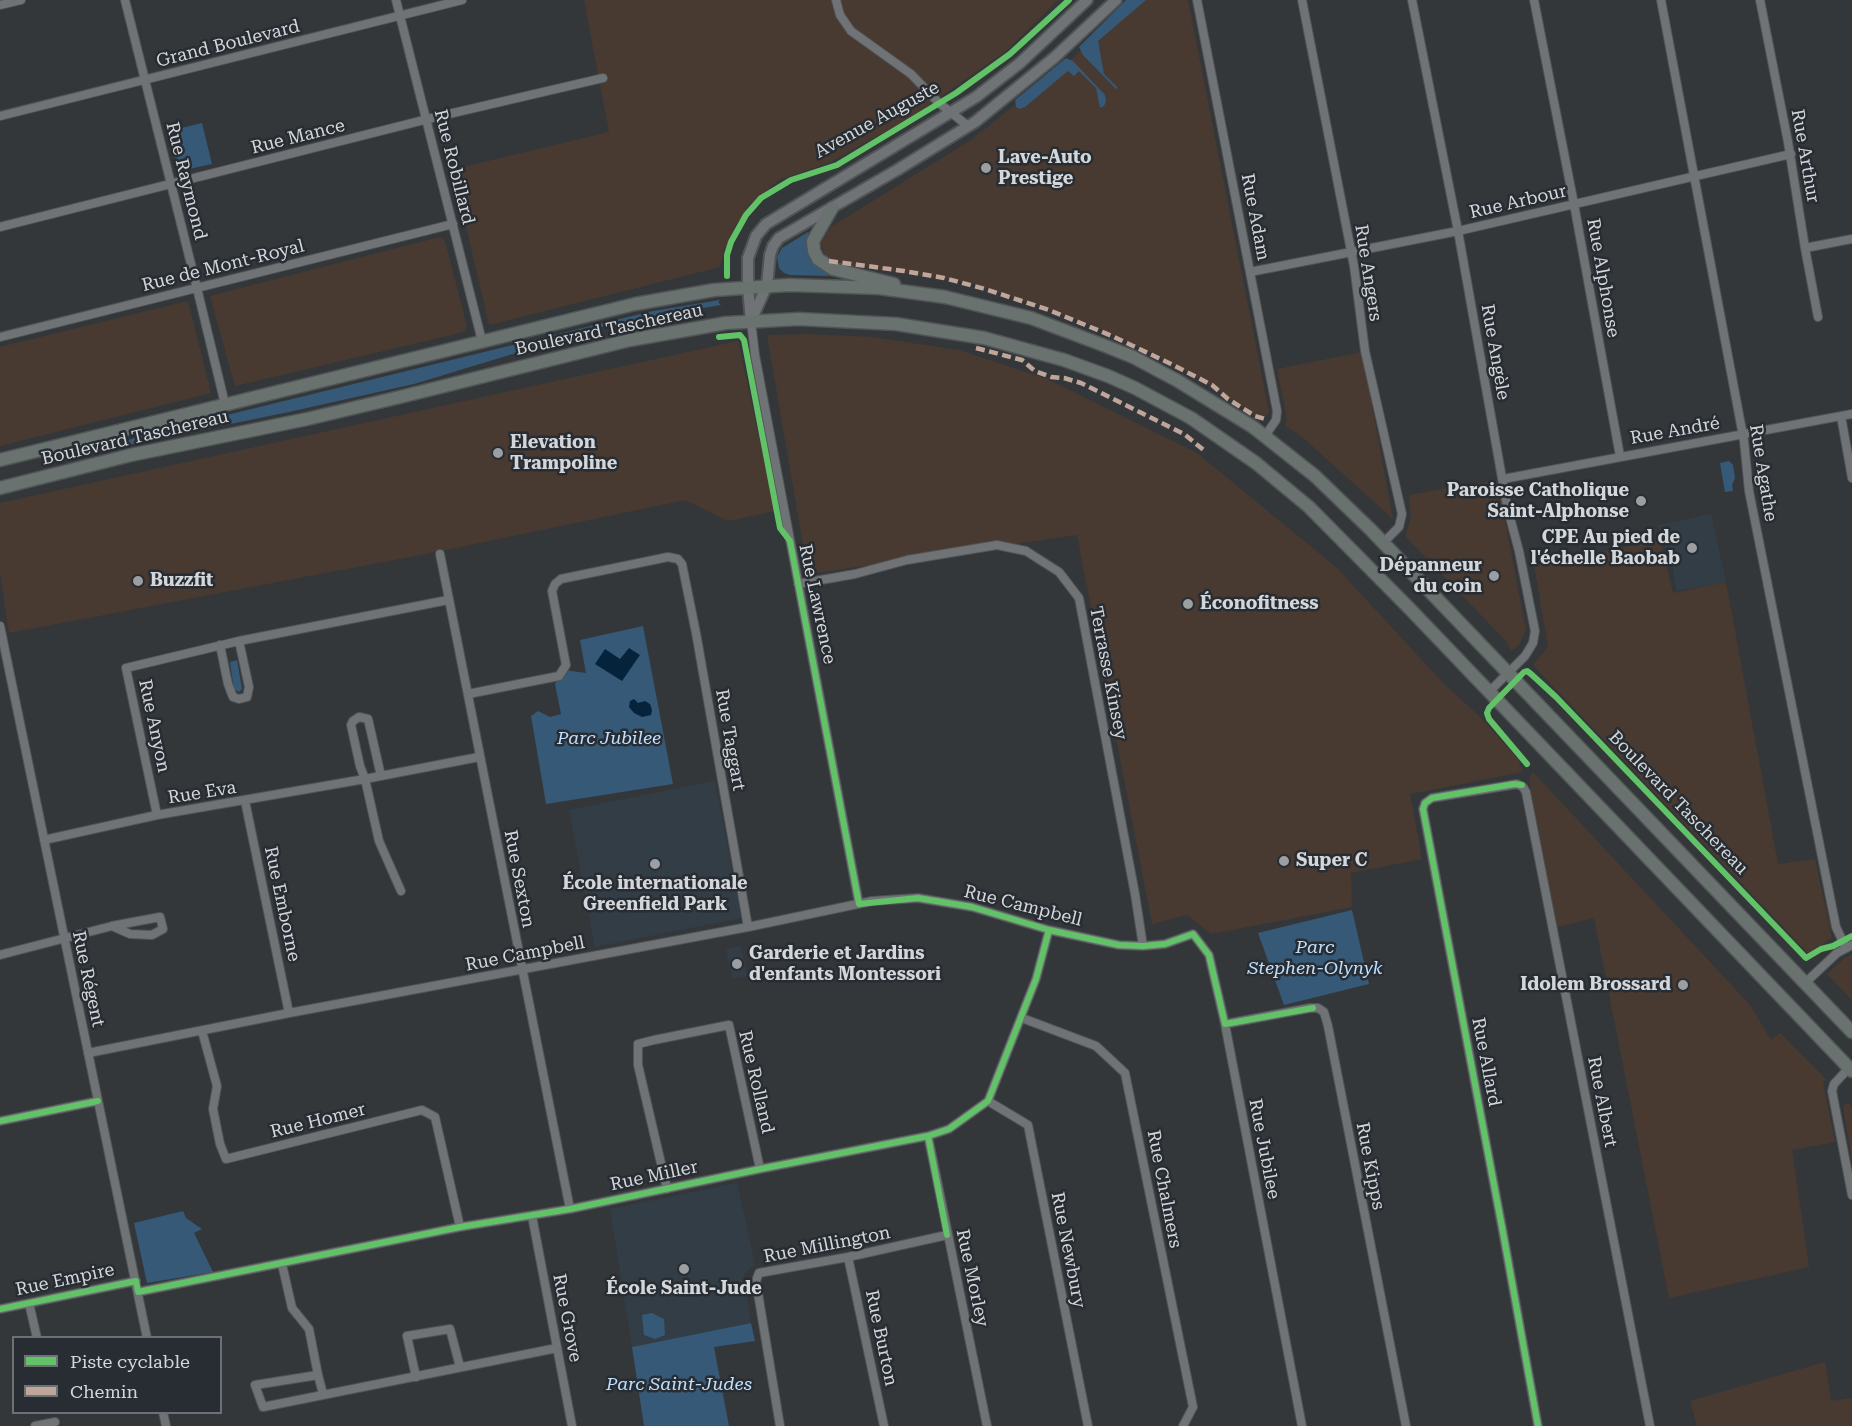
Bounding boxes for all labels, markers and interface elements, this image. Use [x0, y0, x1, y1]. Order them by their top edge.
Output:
street label: Grand Boulevard [154, 16, 302, 72]
street label: Avenue Auguste [811, 77, 943, 163]
street label: Rue Robillard [429, 107, 479, 227]
street label: Rue Arthur [1786, 107, 1824, 205]
street label: Rue Mance [249, 115, 347, 159]
street label: Rue Raymond [161, 120, 211, 242]
place label: Lave-Auto Prestige [998, 147, 1092, 190]
marker: Lave-Auto Prestige [979, 161, 993, 175]
street label: Rue Adam [1236, 172, 1274, 262]
street label: Rue Arbour [1467, 180, 1569, 224]
street label: Rue Alphonse [1582, 217, 1624, 339]
street label: Rue Angers [1350, 223, 1386, 323]
street label: Rue de Mont-Royal [140, 235, 306, 297]
street label: Boulevard Taschereau [513, 300, 705, 360]
street label: Rue Angèle [1476, 302, 1514, 402]
street label: Boulevard Taschereau [39, 406, 231, 470]
street label: Rue André [1628, 412, 1722, 450]
street label: Rue Agathe [1745, 423, 1781, 523]
place label: Elevation Trampoline [510, 432, 617, 474]
marker: Elevation Trampoline [491, 446, 505, 460]
place label: Paroisse Catholique Saint-Alphonse [1447, 480, 1629, 522]
marker: Paroisse Catholique Saint-Alphonse [1634, 494, 1648, 508]
place label: CPE Au pied de l'échelle Baobab [1531, 527, 1680, 570]
marker: CPE Au pied de l'échelle Baobab [1685, 541, 1699, 555]
street label: Rue Lawrence [794, 542, 840, 666]
place label: Dépanneur du coin [1380, 555, 1482, 598]
marker: Dépanneur du coin [1487, 569, 1501, 583]
place label: Buzzfit [150, 570, 213, 592]
marker: Buzzfit [131, 574, 145, 588]
place label: Éconofitness [1200, 593, 1318, 615]
marker: Éconofitness [1181, 597, 1195, 611]
street label: Terrasse Kinsey [1084, 604, 1132, 742]
street label: Rue Anyon [134, 677, 174, 775]
street label: Rue Taggart [710, 687, 750, 793]
street label: Boulevard Taschereau [1604, 727, 1752, 879]
park label: Parc Jubilee [557, 728, 661, 750]
street label: Rue Eva [166, 777, 238, 809]
street label: Rue Sexton [499, 828, 539, 930]
street label: Rue Emborne [259, 845, 305, 963]
place label: Super C [1296, 850, 1367, 872]
marker: Super C [1277, 854, 1291, 868]
marker: École internationale Greenfield Park [648, 857, 662, 871]
place label: École internationale Greenfield Park [562, 873, 748, 916]
street label: Rue Campbell [962, 881, 1084, 931]
street label: Rue Régent [67, 929, 109, 1029]
street label: Rue Campbell [463, 932, 587, 976]
park label: Parc Stephen-Olynyk [1247, 937, 1383, 980]
place label: Garderie et Jardins d'enfants Montessori [749, 943, 941, 986]
marker: Garderie et Jardins d'enfants Montessori [730, 957, 744, 971]
place label: Idolem Brossard [1520, 974, 1671, 996]
marker: Idolem Brossard [1676, 978, 1690, 992]
street label: Rue Allard [1467, 1016, 1505, 1108]
street label: Rue Rolland [734, 1028, 778, 1136]
street label: Rue Albert [1583, 1055, 1621, 1149]
street label: Rue Jubilee [1244, 1097, 1284, 1201]
street label: Rue Homer [268, 1099, 368, 1143]
street label: Rue Kipps [1351, 1120, 1389, 1212]
street label: Rue Chalmers [1142, 1128, 1186, 1250]
street label: Rue Miller [608, 1156, 700, 1196]
street label: Rue Newbury [1046, 1190, 1090, 1310]
street label: Rue Millington [762, 1222, 892, 1268]
street label: Rue Morley [951, 1227, 993, 1329]
street label: Rue Empire [14, 1259, 116, 1301]
marker: École Saint-Jude [677, 1262, 691, 1276]
street label: Rue Grove [548, 1272, 586, 1364]
place label: École Saint-Jude [606, 1278, 762, 1300]
street label: Rue Burton [860, 1288, 902, 1388]
legend [12, 1336, 222, 1414]
text: Piste cyclable [70, 1351, 190, 1372]
park label: Parc Saint-Judes [606, 1374, 752, 1396]
text: Chemin [70, 1381, 138, 1402]

